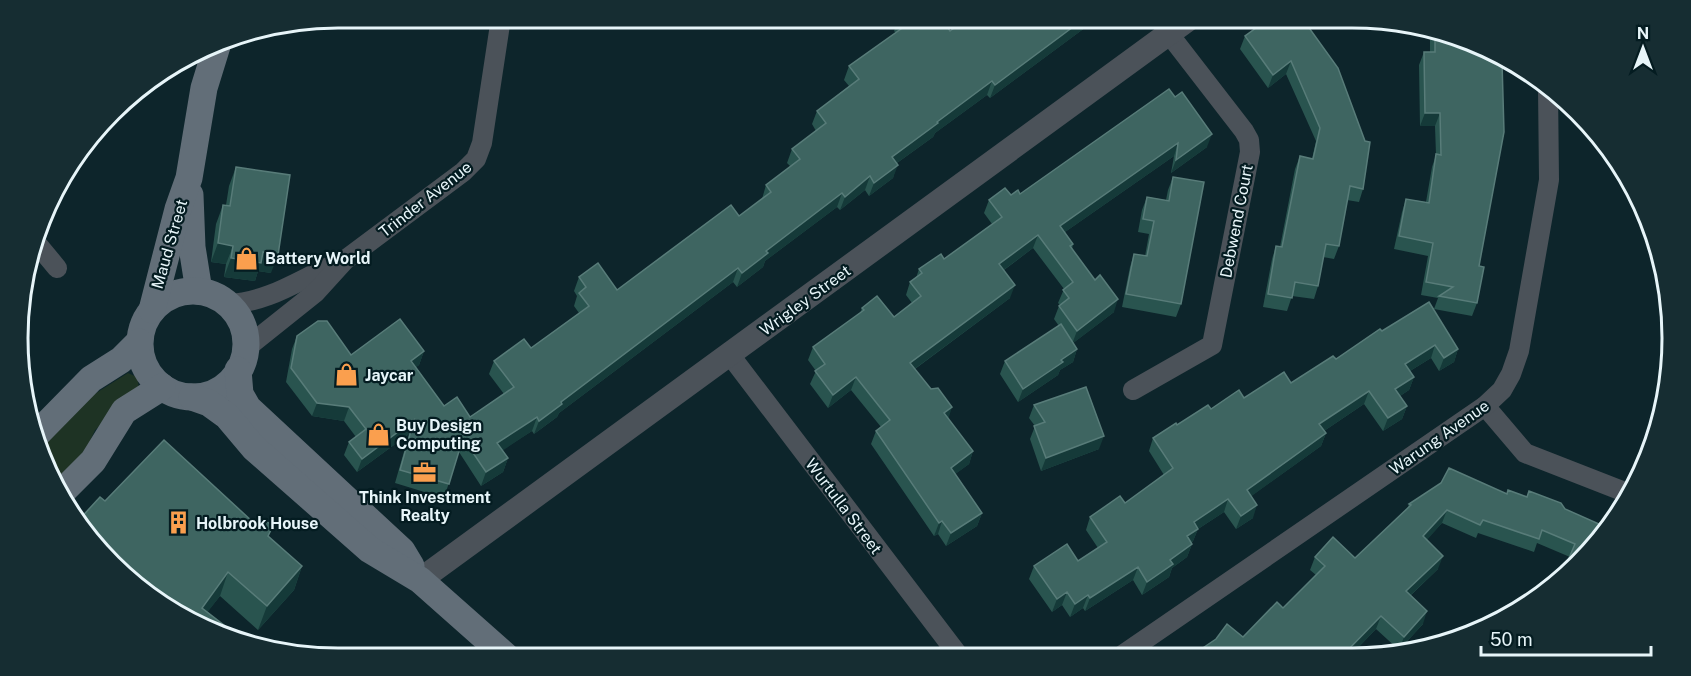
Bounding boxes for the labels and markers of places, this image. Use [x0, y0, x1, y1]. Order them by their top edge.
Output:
shop icon: Battery World [234, 245, 260, 271]
place label: Battery World [265, 249, 370, 268]
shop icon: Jaycar [334, 362, 360, 388]
place label: Jaycar [365, 366, 414, 385]
place label: Buy Design Computing [396, 416, 482, 453]
shop icon: Buy Design Computing [365, 421, 391, 447]
office icon: Think Investment Realty [412, 459, 438, 485]
place label: Think Investment Realty [359, 488, 491, 525]
building icon: Holbrook House [165, 510, 191, 536]
place label: Holbrook House [196, 514, 319, 533]

